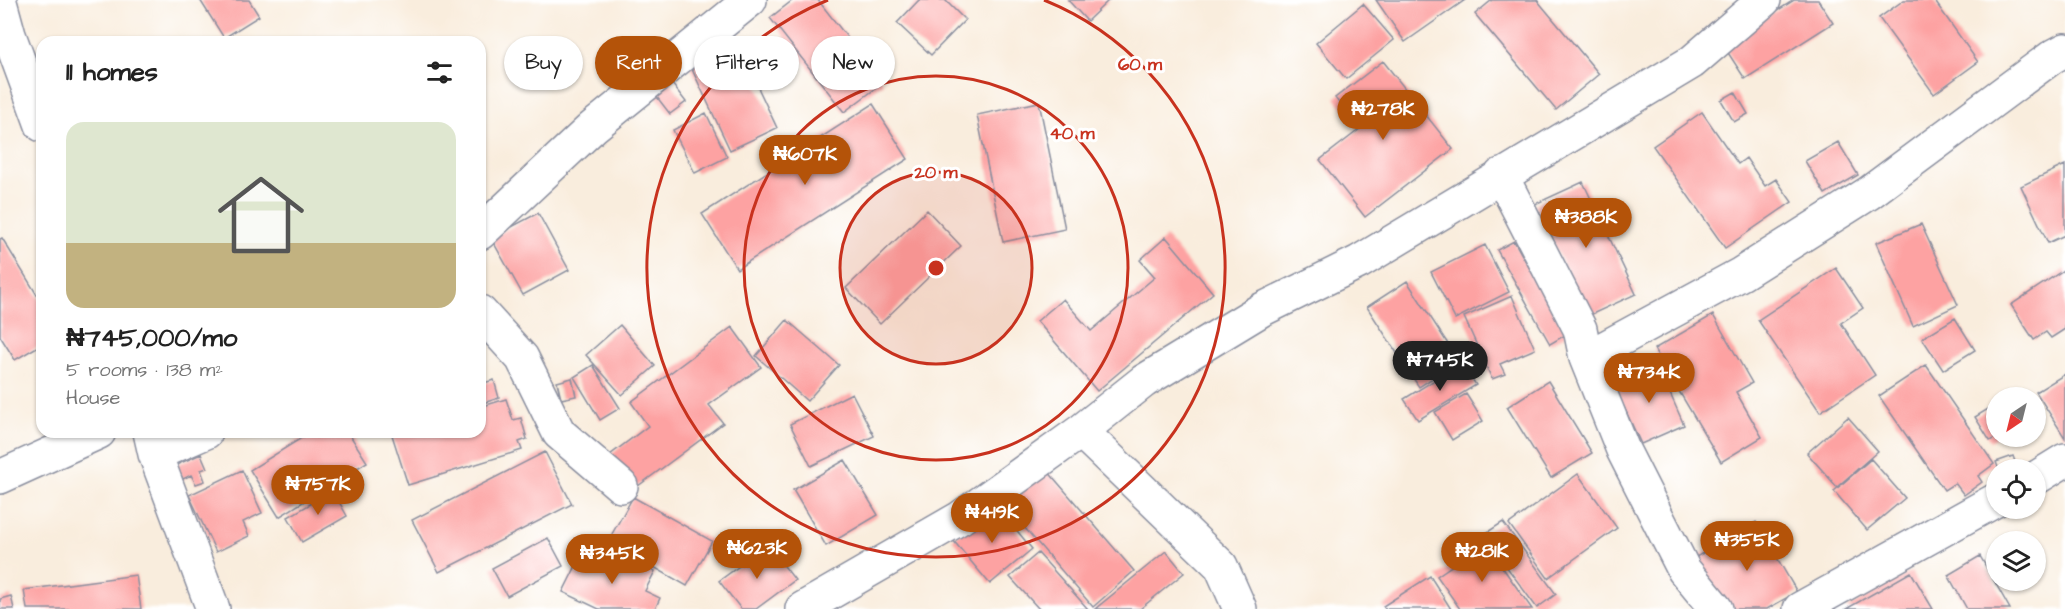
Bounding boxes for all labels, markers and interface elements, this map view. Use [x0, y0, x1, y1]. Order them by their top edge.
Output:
chip: Buy [504, 36, 583, 90]
chip: Rent [595, 36, 682, 90]
chip: Filters [694, 36, 799, 90]
chip: New [811, 36, 895, 90]
text: 60 m [1118, 52, 1163, 77]
text: 11 homes [66, 54, 158, 90]
icon: filters [423, 56, 456, 89]
pin: ₦278K [1341, 90, 1425, 141]
text: ₦278K [1351, 95, 1415, 123]
text: 40 m [1050, 121, 1095, 146]
pin: ₦607K [763, 135, 847, 186]
text: ₦607K [773, 140, 837, 168]
text: 20 m [914, 160, 958, 185]
icon: home [207, 161, 315, 269]
pin: ₦388K [1544, 198, 1628, 249]
text: ₦388K [1555, 203, 1617, 231]
centre of rings [926, 258, 946, 278]
text: ₦745,000/mo [66, 320, 237, 356]
pin: ₦745K [1398, 341, 1482, 392]
text: ₦745K [1407, 346, 1473, 374]
pin: ₦734K [1607, 353, 1691, 404]
text: 5 rooms · 138 m² [66, 356, 223, 384]
text: ₦734K [1618, 358, 1680, 386]
text: House [66, 384, 120, 412]
north arrow [1986, 387, 2046, 447]
map controls [1986, 387, 2046, 591]
button: locate [1986, 459, 2046, 519]
pin: ₦757K [276, 465, 360, 516]
text: ₦757K [285, 470, 351, 498]
pin: ₦419K [950, 493, 1034, 544]
text: ₦419K [965, 498, 1019, 526]
pin: ₦355K [1705, 521, 1789, 572]
text: ₦355K [1714, 526, 1780, 554]
pin: ₦623K [715, 529, 799, 580]
button: layers [1986, 531, 2046, 591]
pin: ₦281K [1440, 532, 1524, 583]
pin: ₦345K [570, 534, 654, 585]
text: ₦623K [727, 534, 787, 562]
text: ₦281K [1455, 537, 1509, 565]
text: ₦345K [580, 539, 644, 567]

